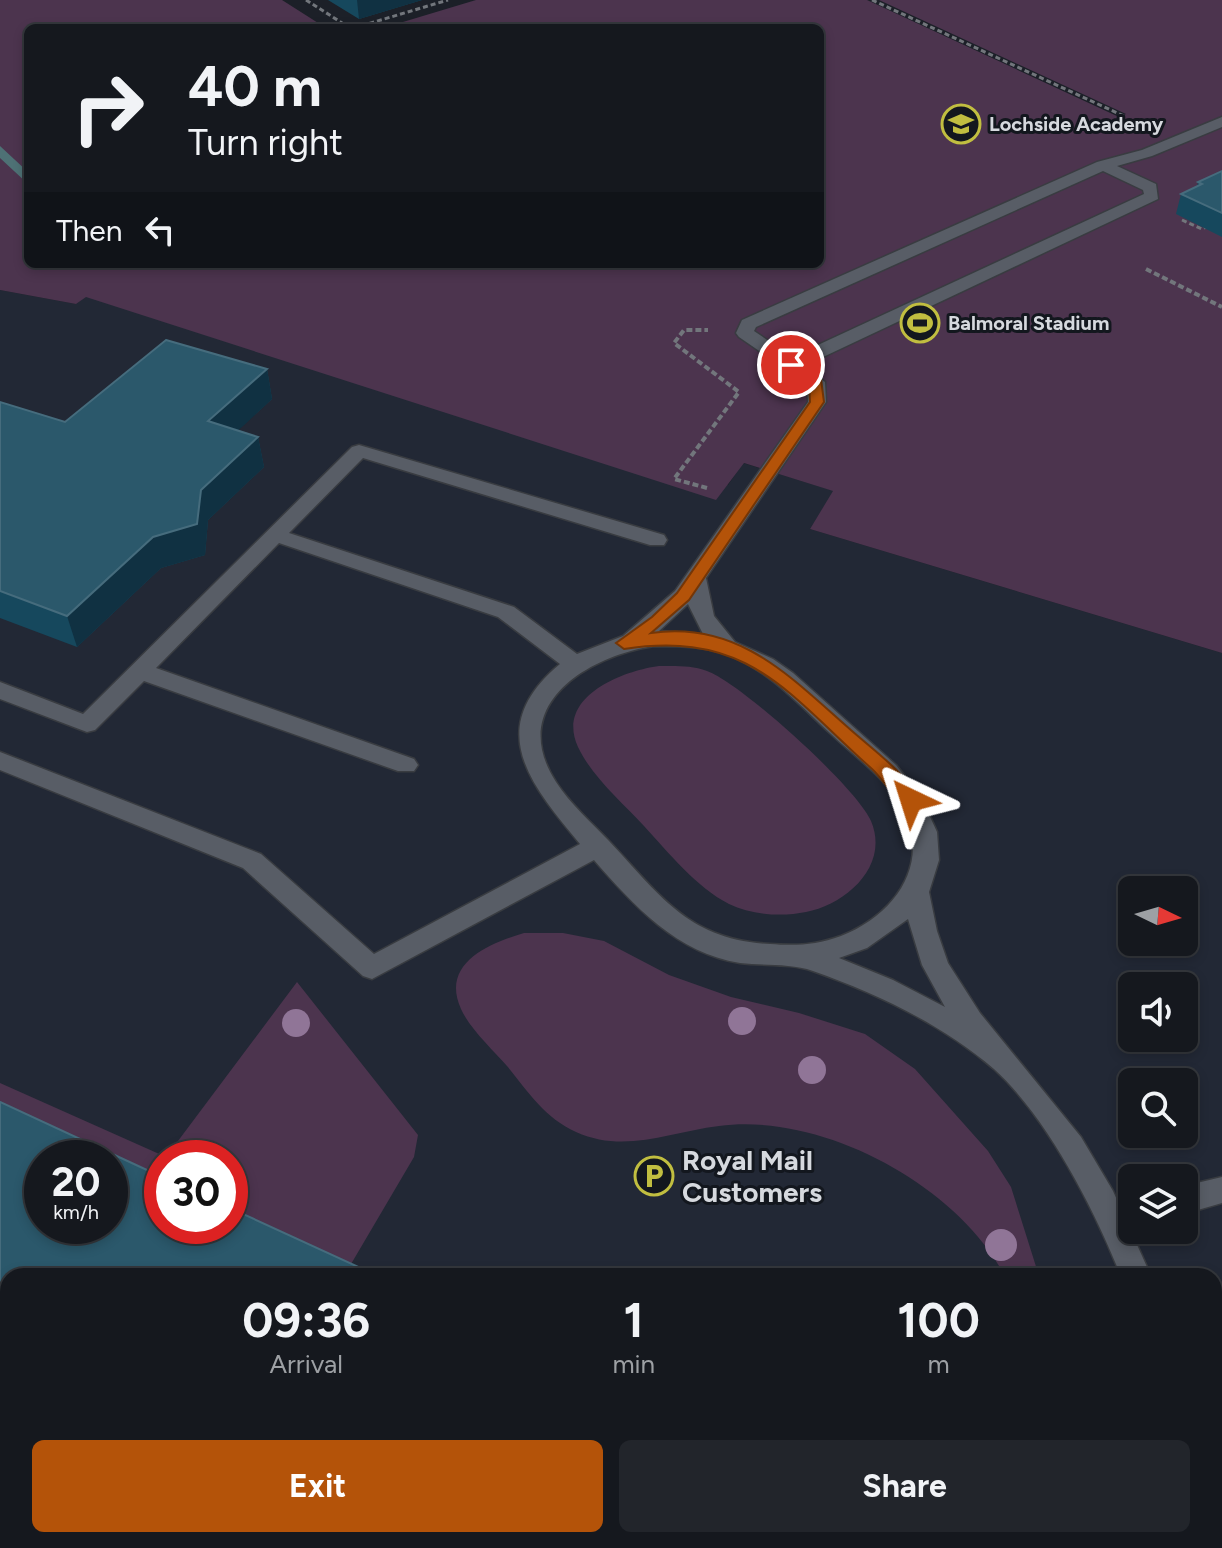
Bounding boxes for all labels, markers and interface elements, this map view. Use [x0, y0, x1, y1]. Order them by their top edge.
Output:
text: 40 m [188, 53, 322, 120]
icon: right [56, 56, 160, 160]
school or university icon: Lochside Academy [940, 103, 982, 145]
place label: Lochside Academy [989, 112, 1164, 136]
text: Turn right [188, 121, 343, 164]
icon: left [138, 208, 182, 252]
text: Then [56, 212, 122, 249]
sports icon: Balmoral Stadium [899, 302, 941, 344]
place label: Balmoral Stadium [948, 311, 1109, 335]
pin [757, 331, 825, 399]
icon: arrive [769, 343, 813, 387]
position arrow [869, 758, 953, 842]
north arrow [1118, 876, 1198, 956]
map controls [1118, 876, 1198, 1244]
button: sound [1118, 972, 1198, 1052]
button: search [1118, 1068, 1198, 1148]
speed limit sign: 30 [144, 1140, 248, 1244]
place label: Royal Mail Customers [682, 1143, 822, 1209]
parking icon: Royal Mail Customers [633, 1155, 675, 1197]
text: 20 [51, 1158, 101, 1206]
button: layers [1118, 1164, 1198, 1244]
text: km/h [53, 1200, 99, 1224]
text: 09:36 [242, 1291, 370, 1349]
text: 1 [624, 1291, 644, 1349]
text: 100 [897, 1291, 980, 1349]
text: Arrival [269, 1348, 343, 1380]
text: min [612, 1348, 655, 1380]
text: m [927, 1348, 950, 1380]
button: Exit [32, 1440, 603, 1532]
button: Share [619, 1440, 1190, 1532]

